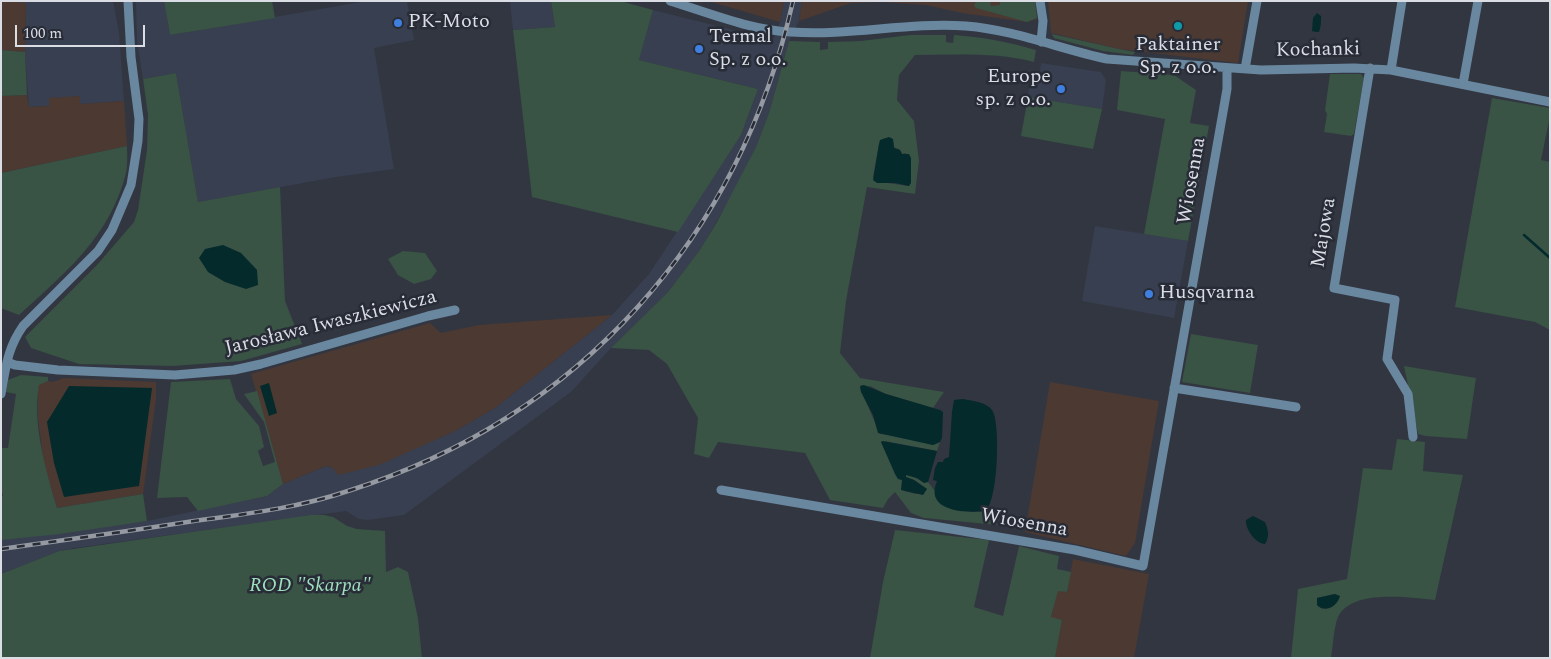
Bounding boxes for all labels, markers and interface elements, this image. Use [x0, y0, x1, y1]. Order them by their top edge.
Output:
place label: PK-Moto [408, 11, 490, 35]
scale bar [18, 15, 148, 47]
marker: PK-Moto [392, 17, 404, 29]
marker: Paktainer Sp. z o.o. [1172, 20, 1184, 32]
text: 100 m [23, 22, 62, 45]
place label: Termal Sp. z o.o. [709, 26, 786, 73]
place label: Paktainer Sp. z o.o. [1135, 34, 1221, 81]
street label: Kochanki [1276, 38, 1360, 64]
marker: Termal Sp. z o.o. [693, 43, 705, 55]
place label: Europe sp. z o.o. [976, 66, 1051, 113]
marker: Europe sp. z o.o. [1055, 83, 1067, 95]
street label: Wiosenna [1174, 136, 1212, 226]
street label: Majowa [1308, 196, 1342, 270]
place label: Husqvarna [1159, 282, 1255, 306]
street label: Jarosława Iwaszkiewicza [223, 286, 439, 362]
marker: Husqvarna [1143, 288, 1155, 300]
street label: Wiosenna [979, 505, 1069, 543]
park label: ROD "Skarpa" [249, 575, 371, 599]

